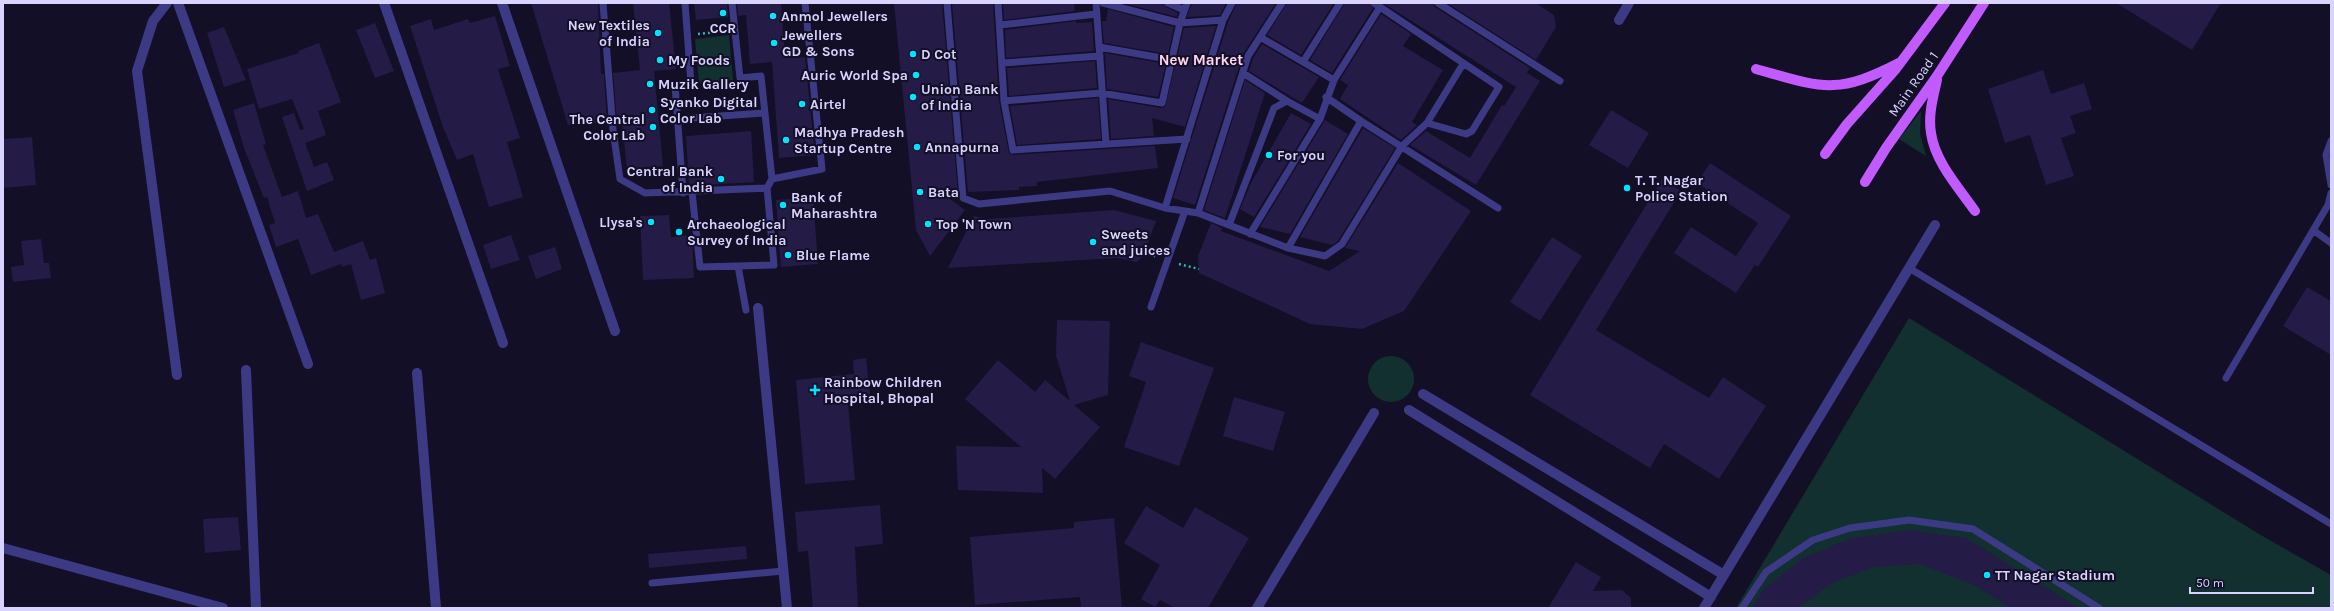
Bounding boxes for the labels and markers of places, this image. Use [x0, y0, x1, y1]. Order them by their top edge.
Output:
marker: CCR [718, 8, 728, 18]
place label: Anmol Jewellers [781, 8, 888, 25]
marker: Anmol Jewellers [768, 11, 778, 21]
place label: New Textiles of India [568, 17, 650, 50]
place label: CCR [710, 20, 736, 37]
place label: Jewellers GD & Sons [782, 27, 855, 60]
marker: New Textiles of India [653, 28, 663, 38]
marker: Jewellers GD & Sons [769, 38, 779, 48]
place label: D Cot [921, 46, 957, 63]
marker: D Cot [908, 49, 918, 59]
place label: My Foods [668, 52, 730, 69]
marker: My Foods [655, 55, 665, 65]
place label: Auric World Spa [801, 67, 908, 84]
marker: Auric World Spa [911, 70, 921, 80]
place label: Muzik Gallery [658, 76, 749, 93]
marker: Muzik Gallery [645, 79, 655, 89]
place label: Union Bank of India [921, 81, 999, 114]
marker: Union Bank of India [908, 92, 918, 102]
place label: Syanko Digital Color Lab [660, 94, 758, 127]
place label: Airtel [810, 96, 846, 113]
marker: Airtel [797, 99, 807, 109]
marker: Syanko Digital Color Lab [647, 105, 657, 115]
place label: The Central Color Lab [569, 111, 645, 144]
marker: The Central Color Lab [648, 122, 658, 132]
place label: Madhya Pradesh Startup Centre [794, 124, 904, 157]
marker: Madhya Pradesh Startup Centre [781, 135, 791, 145]
place label: Annapurna [925, 139, 999, 156]
marker: Annapurna [912, 142, 922, 152]
place label: For you [1277, 147, 1325, 164]
marker: For you [1264, 150, 1274, 160]
place label: Central Bank of India [627, 163, 714, 196]
place label: T. T. Nagar Police Station [1635, 172, 1728, 205]
marker: Central Bank of India [716, 174, 726, 184]
marker: T. T. Nagar Police Station [1622, 183, 1632, 193]
place label: Bata [928, 184, 959, 201]
marker: Bata [915, 187, 925, 197]
place label: Bank of Maharashtra [791, 189, 877, 222]
marker: Bank of Maharashtra [778, 200, 788, 210]
place label: Llysa's [599, 214, 643, 231]
place label: Archaeological Survey of India [687, 216, 786, 249]
place label: Top 'N Town [936, 216, 1012, 233]
marker: Llysa's [646, 217, 656, 227]
marker: Top 'N Town [923, 219, 933, 229]
place label: Sweets and juices [1101, 226, 1170, 259]
marker: Archaeological Survey of India [674, 227, 684, 237]
marker: Sweets and juices [1088, 237, 1098, 247]
place label: Blue Flame [796, 247, 870, 264]
marker: Blue Flame [783, 250, 793, 260]
place label: Rainbow Children Hospital, Bhopal [824, 374, 942, 407]
marker: Rainbow Children Hospital, Bhopal [809, 384, 821, 396]
place label: TT Nagar Stadium [1995, 567, 2115, 584]
marker: TT Nagar Stadium [1982, 570, 1992, 580]

